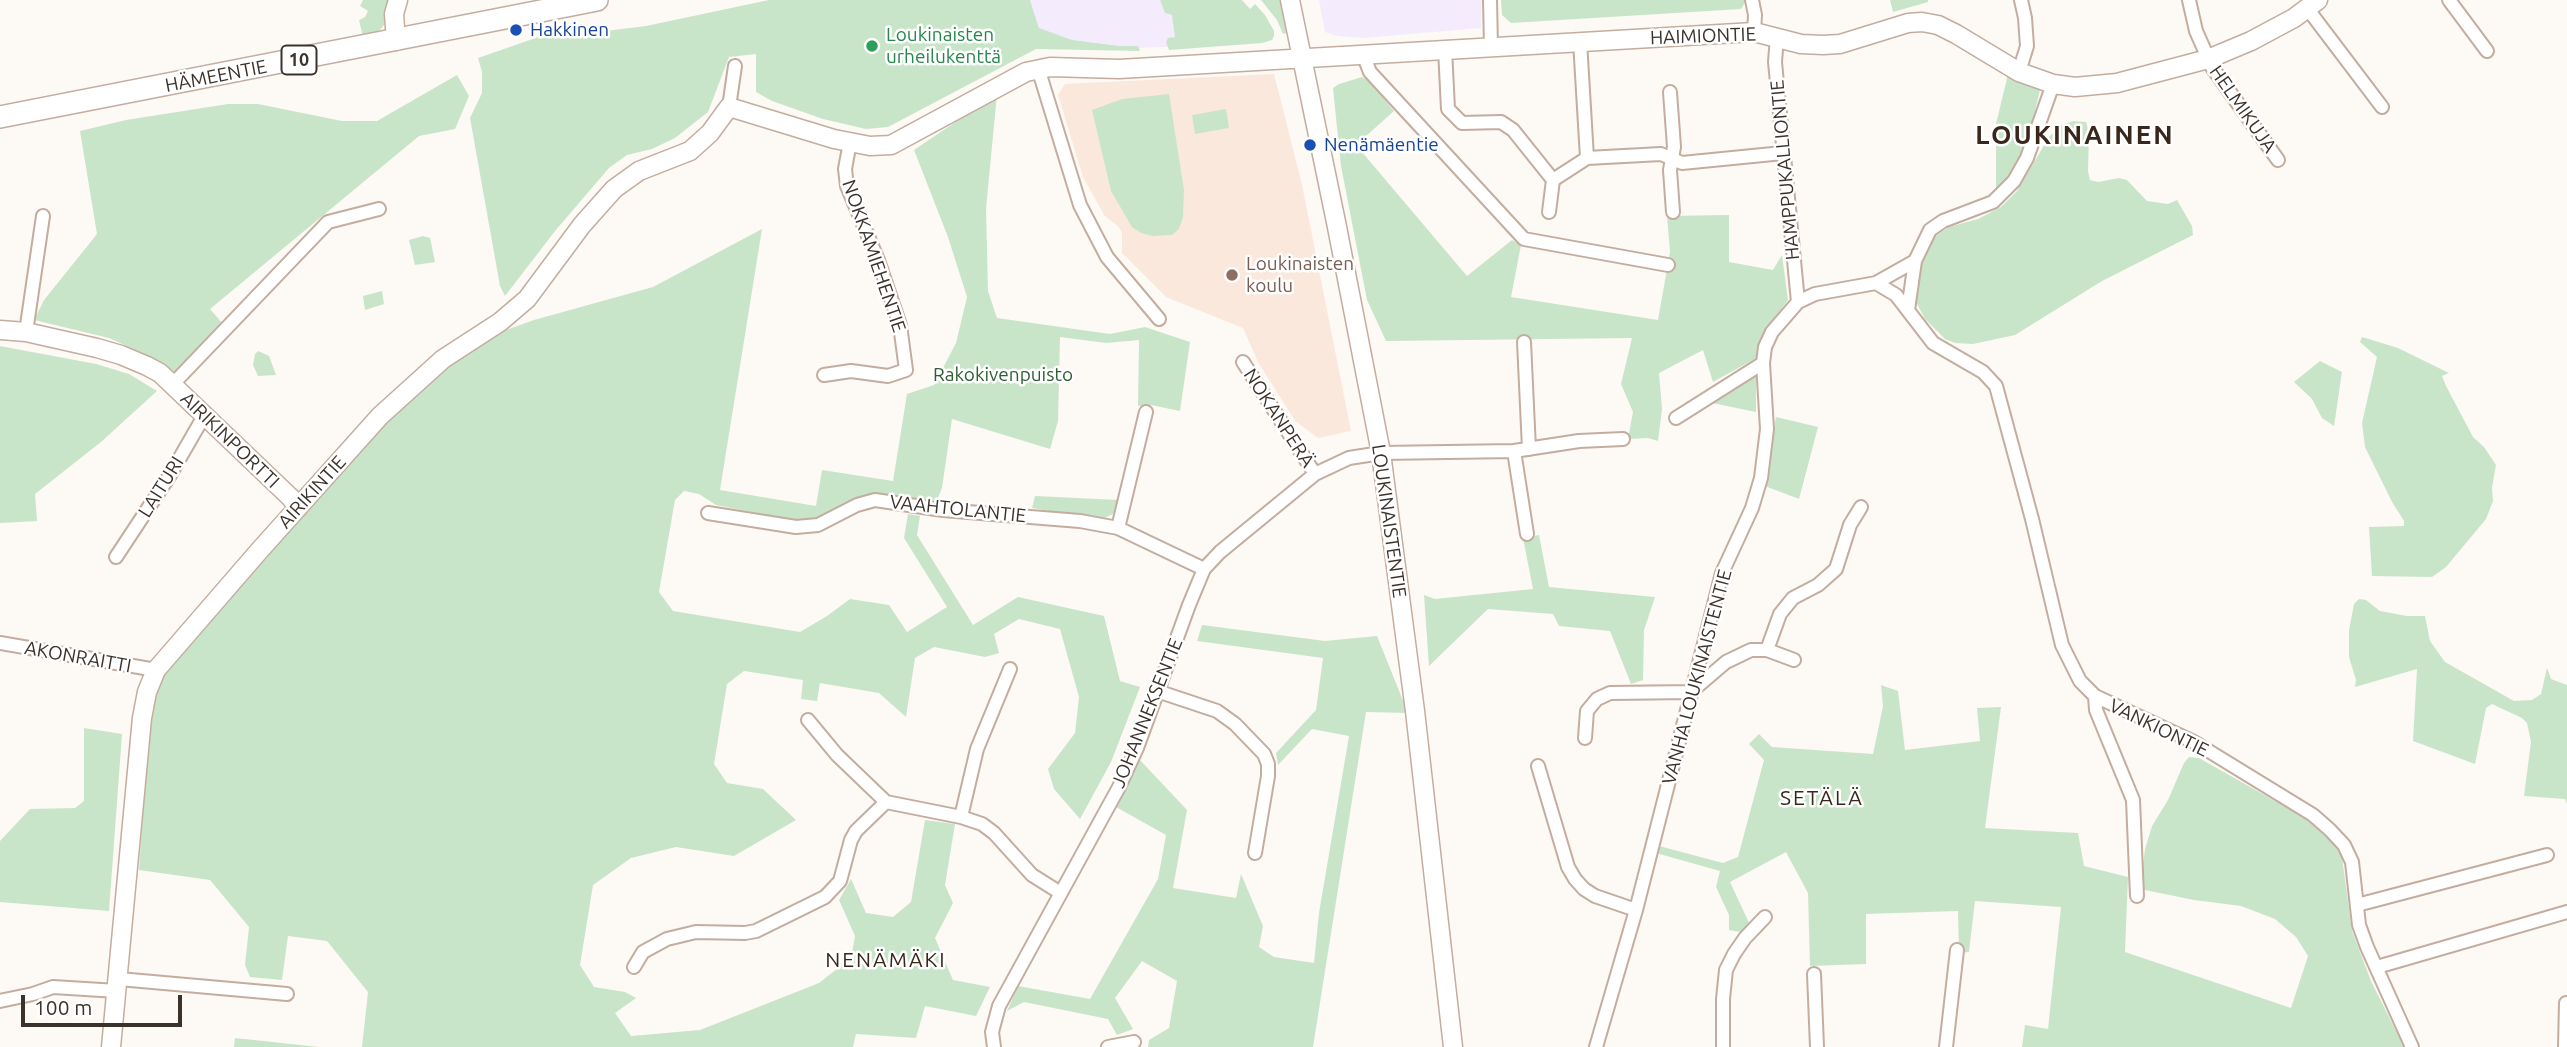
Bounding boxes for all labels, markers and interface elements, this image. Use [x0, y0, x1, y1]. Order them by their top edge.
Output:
place label: Hakkinen [530, 19, 609, 41]
marker: Hakkinen [508, 22, 524, 38]
street label: HAIMIONTIE [1650, 23, 1756, 49]
place label: Loukinaisten urheilukenttä [886, 24, 1001, 68]
marker: Loukinaisten urheilukenttä [864, 38, 880, 54]
road number: 10 [282, 46, 316, 74]
street label: HÄMEENTIE [163, 55, 269, 97]
street label: HELMIKUJA [2205, 61, 2281, 157]
street label: HAMPPUKALLIONTIE [1766, 79, 1804, 261]
district label: LOUKINAINEN [1977, 119, 2173, 151]
place label: Nenämäentie [1324, 134, 1439, 156]
marker: Nenämäentie [1302, 137, 1318, 153]
street label: NOKKAMIEHENTIE [837, 177, 911, 335]
place label: Loukinaisten koulu [1246, 253, 1354, 297]
marker: Loukinaisten koulu [1224, 267, 1240, 283]
park label: Rakokivenpuisto [933, 364, 1073, 386]
street label: NOKANPERÄ [1239, 364, 1319, 472]
street label: AIRIKINPORTTI [176, 387, 284, 493]
street label: LOUKINAISTENTIE [1367, 443, 1411, 599]
street label: AIRIKINTIE [273, 451, 351, 533]
street label: LAITURI [133, 452, 189, 522]
street label: VAAHTOLANTIE [889, 491, 1027, 527]
street label: VANHA LOUKINAISTENTIE [1657, 567, 1737, 787]
street label: JOHANNEKSENTIE [1107, 635, 1187, 791]
street label: AKONRAITTI [23, 636, 133, 678]
street label: VANKIONTIE [2106, 694, 2212, 762]
district label: SETÄLÄ [1781, 785, 1863, 811]
district label: NENÄMÄKI [826, 947, 946, 973]
scale bar [24, 981, 186, 1025]
text: 100 m [34, 995, 92, 1019]

